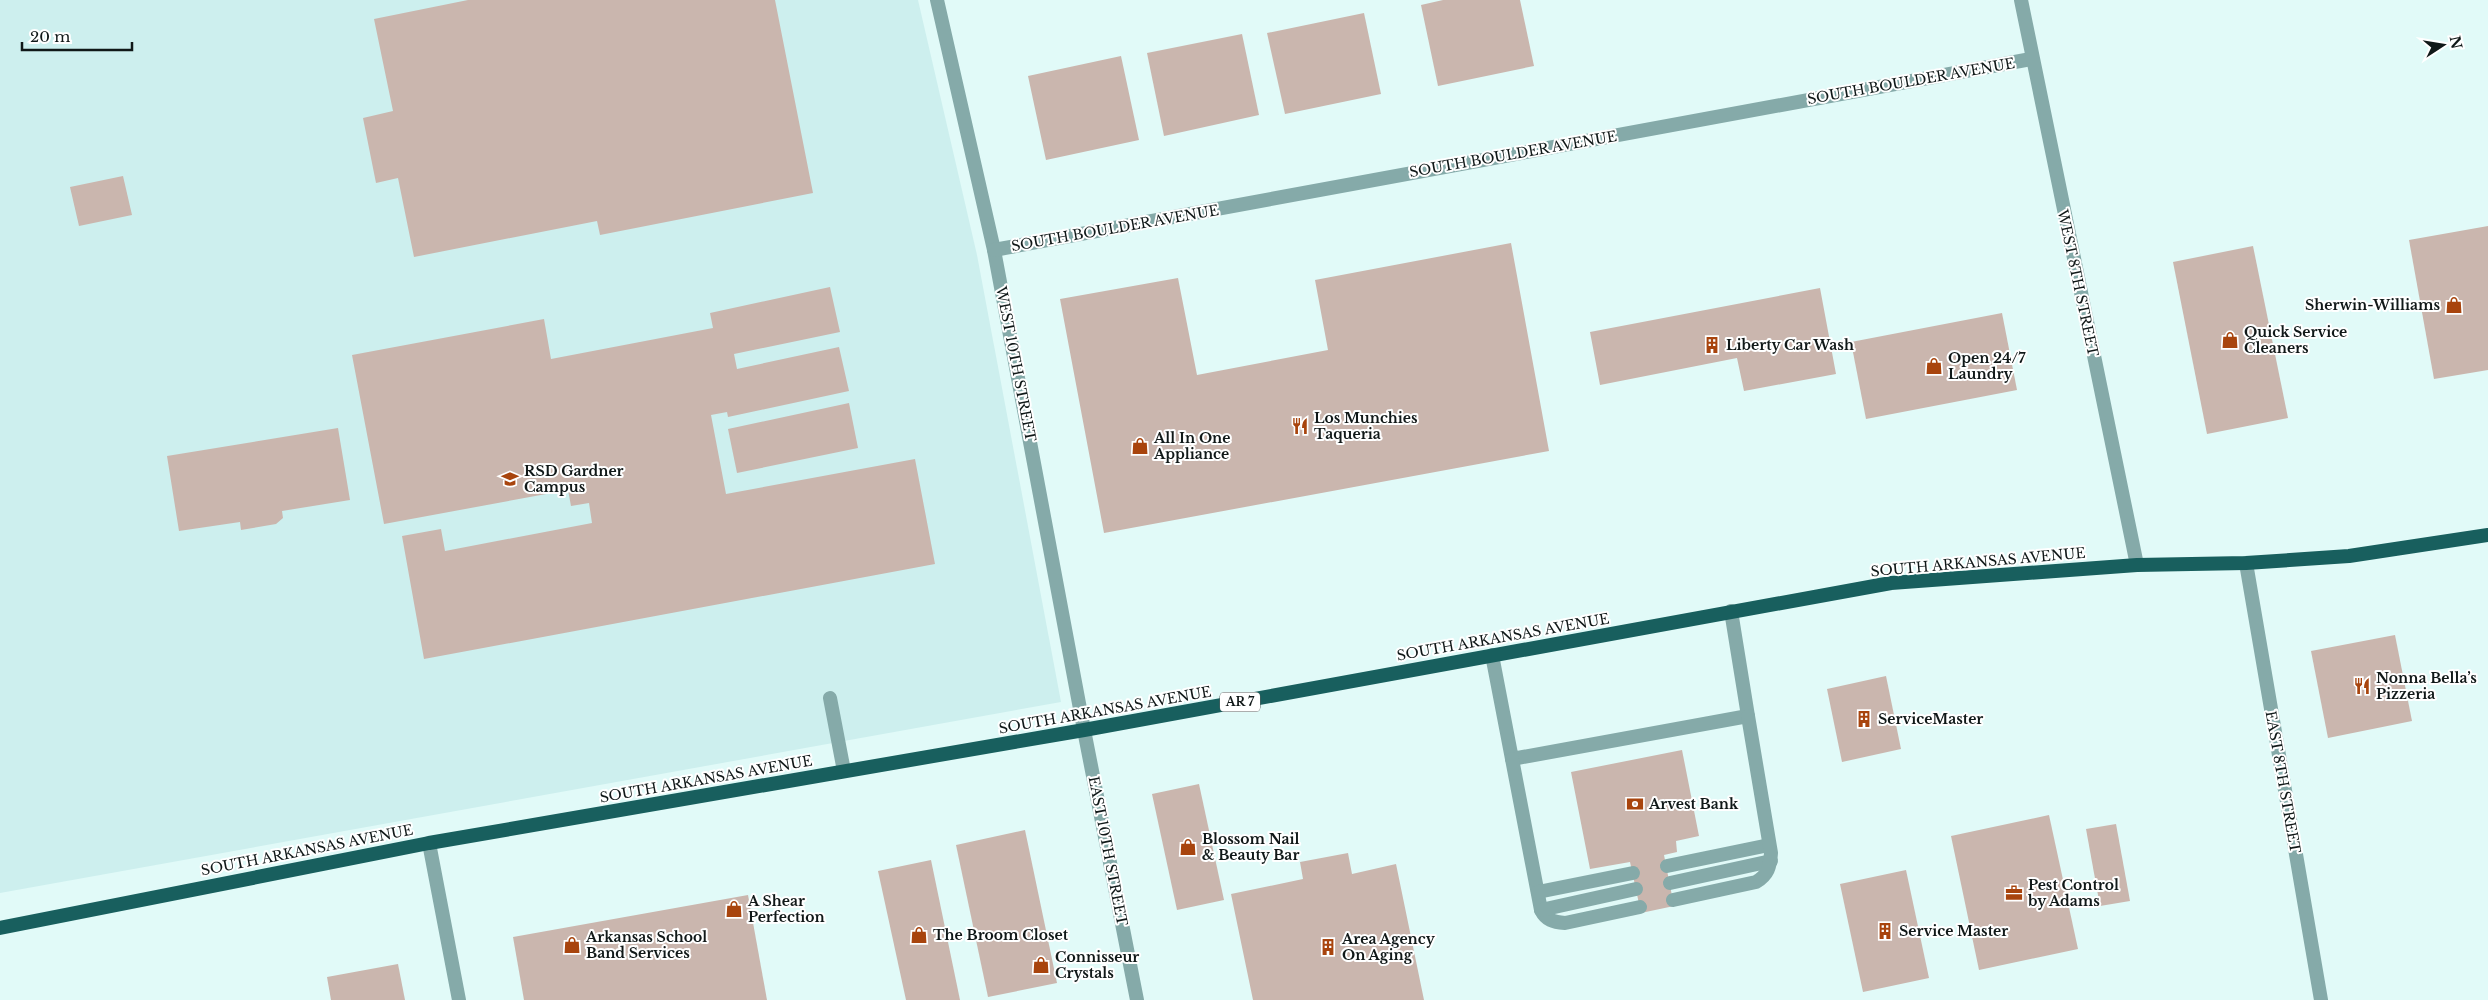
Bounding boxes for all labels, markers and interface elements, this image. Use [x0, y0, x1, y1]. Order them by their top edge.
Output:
scale bar [22, 20, 132, 52]
north arrow [2418, 20, 2468, 70]
text: 20 m [30, 27, 70, 46]
text: N [2446, 34, 2466, 51]
street label: SOUTH BOULDER AVENUE [1806, 54, 2016, 108]
street label: SOUTH BOULDER AVENUE [1408, 127, 1618, 181]
street label: SOUTH BOULDER AVENUE [1010, 201, 1220, 255]
street label: WEST 8TH STREET [2053, 207, 2102, 358]
street label: WEST 10TH STREET [992, 284, 1040, 443]
shop icon: Sherwin-Williams [2444, 295, 2464, 315]
place label: Sherwin-Williams [2305, 296, 2440, 314]
place label: Quick Service Cleaners [2244, 323, 2347, 357]
shop icon: Quick Service Cleaners [2220, 330, 2240, 350]
building icon: Liberty Car Wash [1702, 335, 1722, 355]
place label: Liberty Car Wash [1726, 336, 1854, 354]
place label: Open 24/7 Laundry [1948, 349, 2026, 383]
shop icon: Open 24/7 Laundry [1924, 356, 1944, 376]
place label: Los Munchies Taqueria [1314, 409, 1418, 443]
restaurant icon: Los Munchies Taqueria [1290, 416, 1310, 436]
place label: All In One Appliance [1153, 429, 1230, 463]
shop icon: All In One Appliance [1130, 436, 1150, 456]
place label: RSD Gardner Campus [524, 462, 624, 496]
school or university icon: RSD Gardner Campus [500, 469, 520, 489]
street label: SOUTH ARKANSAS AVENUE [1870, 544, 2086, 580]
street label: SOUTH ARKANSAS AVENUE [1395, 609, 1611, 665]
place label: Nonna Bella’s Pizzeria [2376, 669, 2477, 703]
restaurant icon: Nonna Bella’s Pizzeria [2352, 676, 2372, 696]
street label: SOUTH ARKANSAS AVENUE [997, 682, 1213, 738]
road number: AR 7 [1220, 692, 1260, 712]
building icon: ServiceMaster [1854, 709, 1874, 729]
street label: EAST 8TH STREET [2262, 709, 2304, 855]
place label: ServiceMaster [1878, 710, 1983, 728]
street label: SOUTH ARKANSAS AVENUE [598, 751, 814, 807]
street label: EAST 10TH STREET [1085, 775, 1131, 927]
bank icon: Arvest Bank [1625, 794, 1645, 814]
place label: Arvest Bank [1648, 795, 1739, 813]
street label: SOUTH ARKANSAS AVENUE [199, 821, 415, 879]
place label: Blossom Nail & Beauty Bar [1202, 830, 1300, 864]
shop icon: Blossom Nail & Beauty Bar [1178, 837, 1198, 857]
place label: Pest Control by Adams [2027, 876, 2119, 910]
office icon: Pest Control by Adams [2004, 883, 2024, 903]
place label: A Shear Perfection [747, 892, 825, 926]
shop icon: A Shear Perfection [724, 899, 744, 919]
building icon: Service Master [1875, 921, 1895, 941]
place label: Service Master [1899, 922, 2008, 940]
shop icon: The Broom Closet [909, 925, 929, 945]
place label: The Broom Closet [933, 926, 1069, 944]
place label: Arkansas School Band Services [585, 928, 707, 962]
place label: Area Agency On Aging [1341, 930, 1436, 964]
shop icon: Arkansas School Band Services [562, 935, 582, 955]
building icon: Area Agency On Aging [1318, 937, 1338, 957]
place label: Connisseur Crystals [1055, 948, 1139, 982]
shop icon: Connisseur Crystals [1031, 955, 1051, 975]

